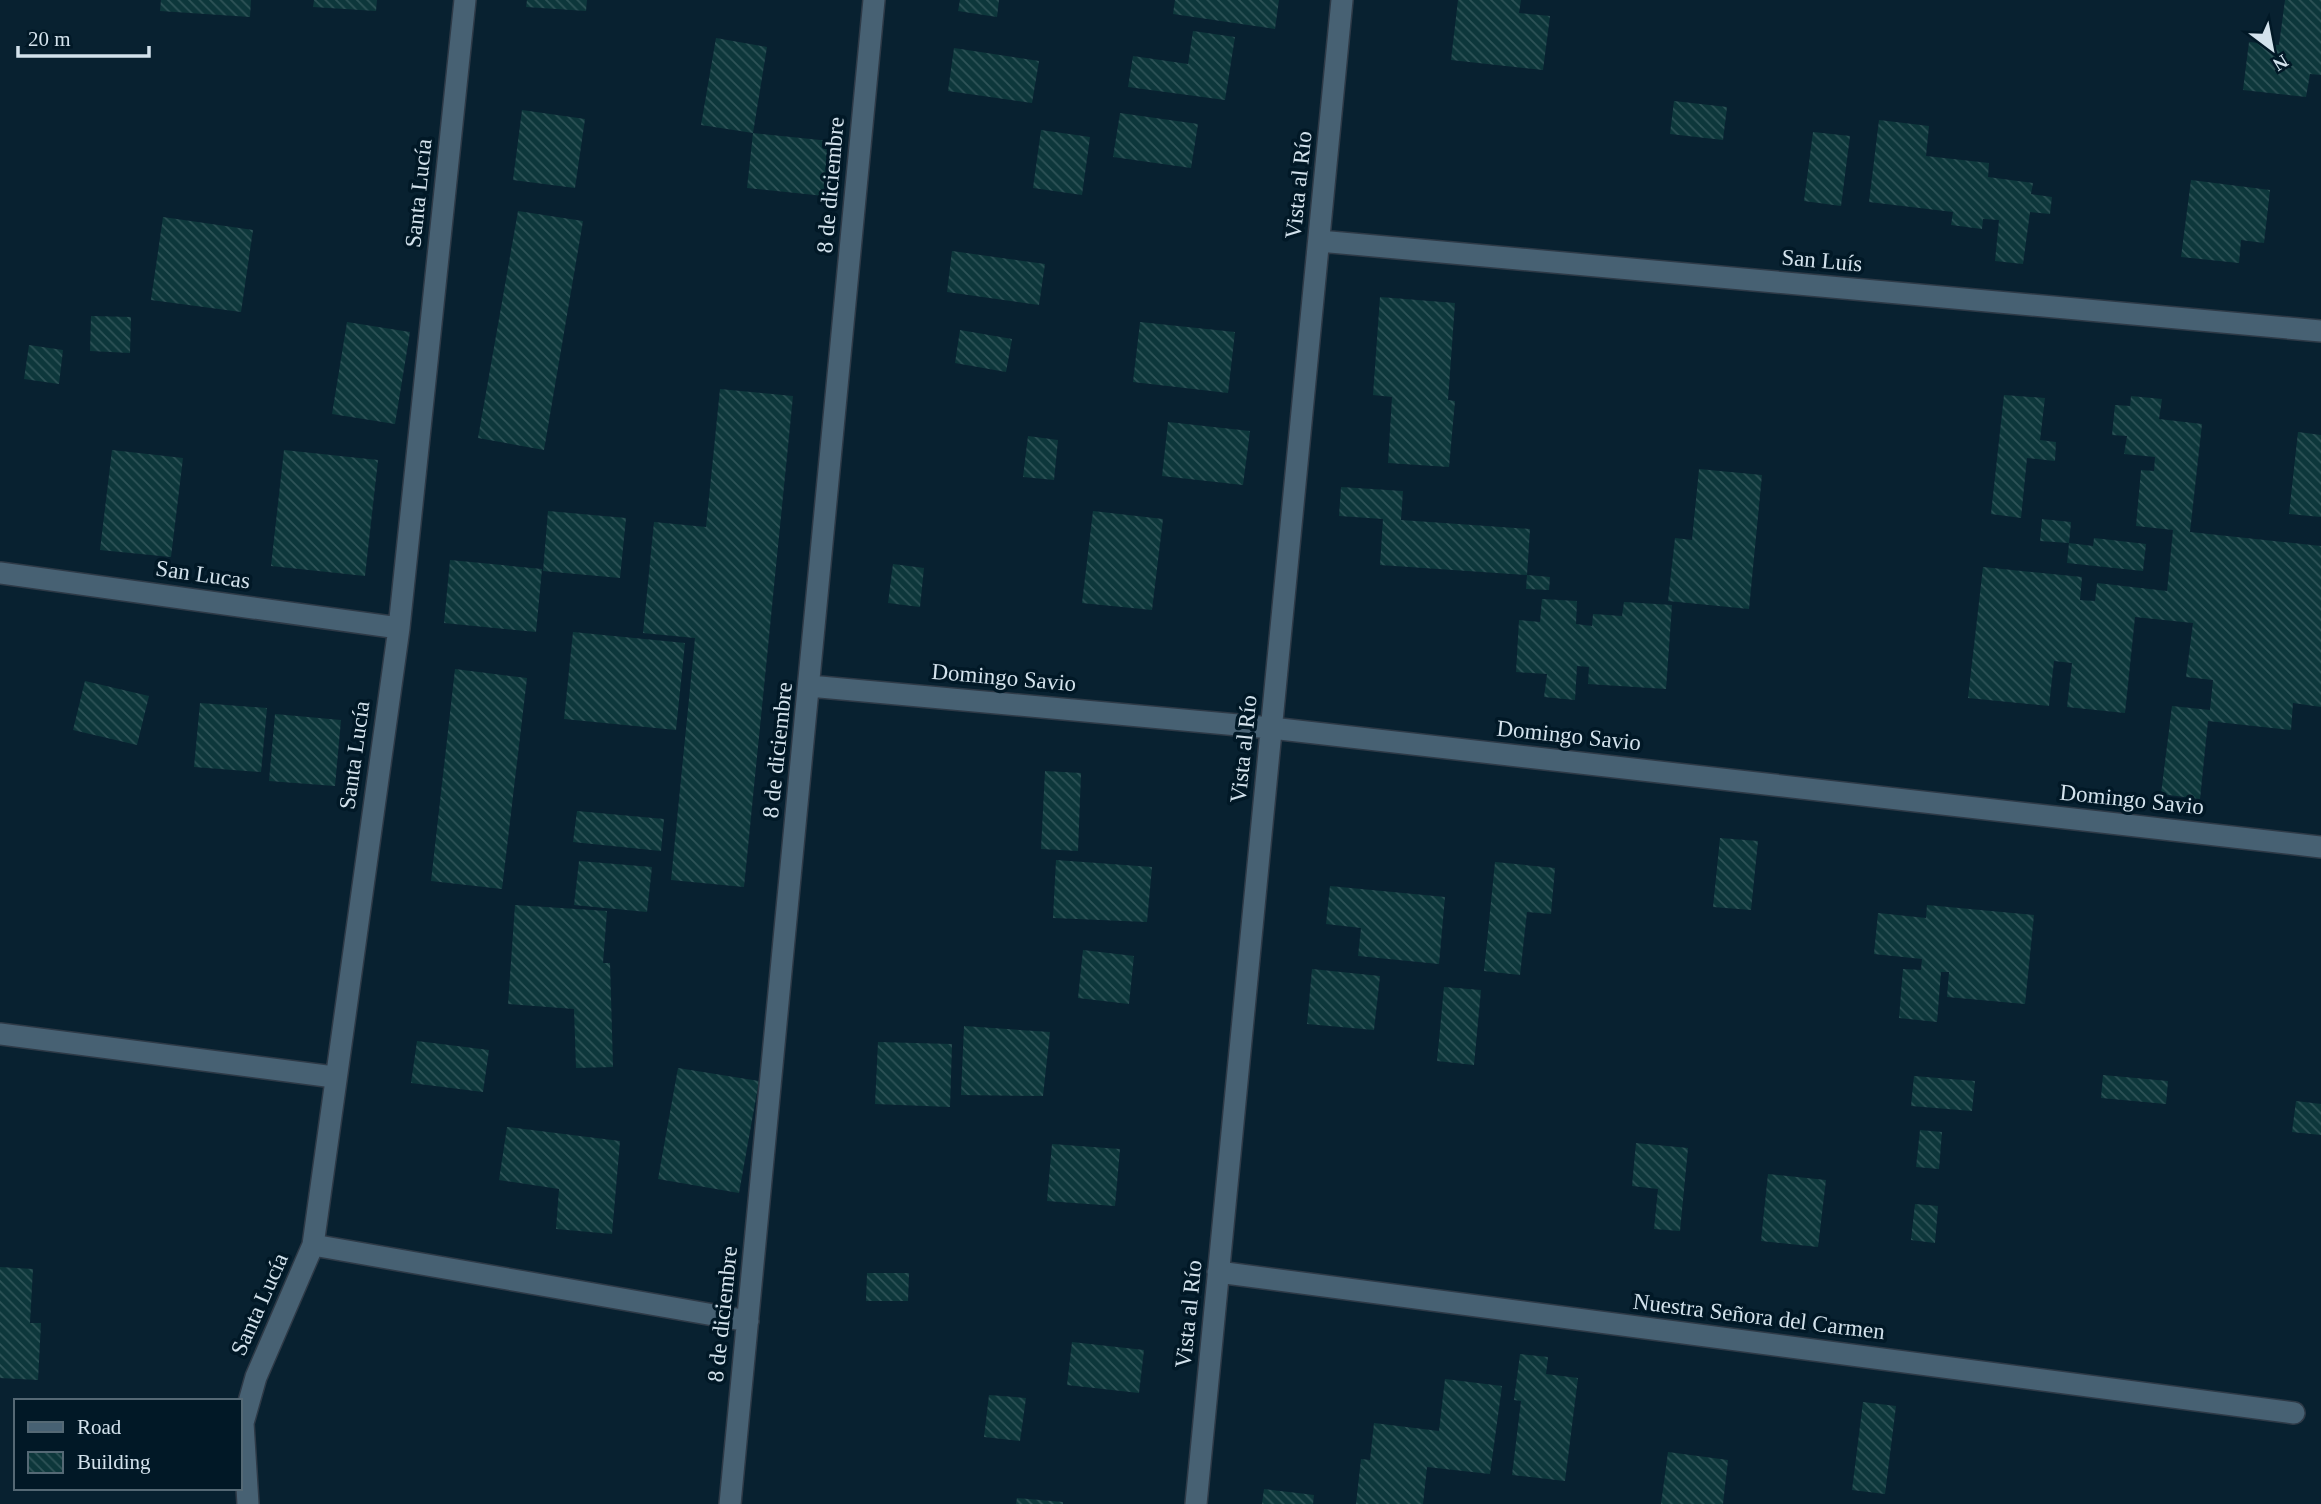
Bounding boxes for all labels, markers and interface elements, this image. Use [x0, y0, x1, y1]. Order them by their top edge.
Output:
scale bar [18, 14, 149, 58]
north arrow [2237, 14, 2307, 84]
text: 20 m [28, 27, 71, 51]
text: N [2269, 50, 2292, 76]
street label: 8 de diciembre [812, 116, 849, 254]
street label: Vista al Río [1280, 130, 1317, 240]
street label: Santa Lucía [400, 137, 437, 249]
street label: San Luís [1780, 245, 1864, 276]
street label: San Lucas [154, 555, 252, 594]
street label: Domingo Savio [931, 659, 1077, 696]
street label: 8 de diciembre [758, 681, 797, 819]
street label: Vista al Río [1225, 694, 1262, 804]
street label: Santa Lucía [335, 699, 374, 811]
street label: Domingo Savio [1496, 715, 1642, 756]
street label: Domingo Savio [2059, 779, 2205, 820]
street label: 8 de diciembre [703, 1245, 742, 1383]
street label: Santa Lucía [226, 1249, 293, 1359]
street label: Vista al Río [1170, 1259, 1207, 1369]
street label: Nuestra Señora del Carmen [1632, 1289, 1887, 1344]
legend [14, 1399, 242, 1490]
text: Road [77, 1415, 122, 1439]
text: Building [77, 1450, 151, 1474]

